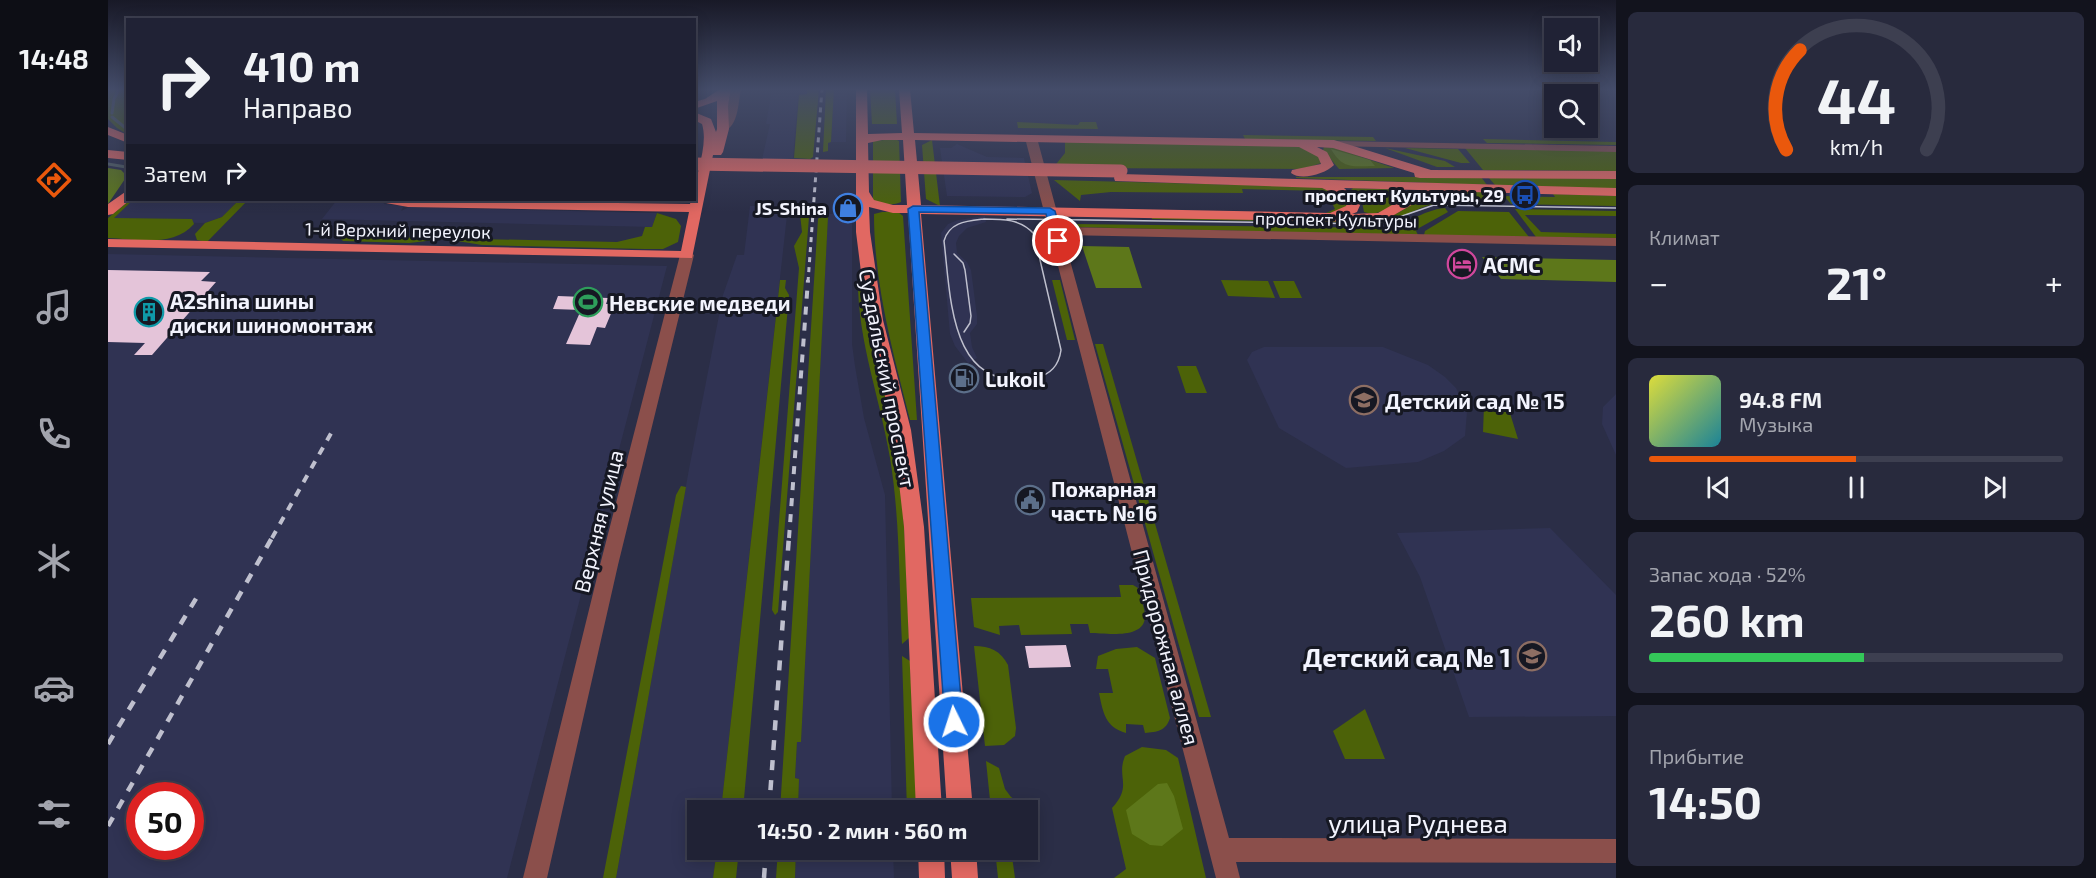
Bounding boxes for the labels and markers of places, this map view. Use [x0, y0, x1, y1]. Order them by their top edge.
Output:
bus stop icon: проспект Культуры, 29 [1509, 179, 1541, 211]
place label: проспект Культуры, 29 [1304, 184, 1504, 206]
shop icon: JS-Shina [832, 192, 864, 224]
place label: JS-Shina [755, 197, 827, 219]
pin [1032, 215, 1083, 266]
hotel icon: АСМС [1446, 248, 1478, 280]
place label: АСМС [1483, 252, 1541, 277]
sports icon: Невские медведи [572, 286, 604, 318]
place label: A2shina шины диски шиномонтаж [170, 288, 373, 337]
place label: Невские медведи [609, 290, 791, 315]
building icon: A2shina шины диски шиномонтаж [133, 296, 165, 328]
fuel station icon: Lukoil [948, 362, 980, 394]
place label: Lukoil [985, 366, 1045, 391]
school or university icon: Детский сад № 15 [1348, 384, 1380, 416]
place label: Детский сад № 15 [1385, 388, 1565, 413]
place label: Пожарная часть №16 [1051, 476, 1157, 525]
public building icon: Пожарная часть №16 [1014, 484, 1046, 516]
school or university icon: Детский сад № 1 [1516, 640, 1548, 672]
place label: Детский сад № 1 [1303, 641, 1511, 672]

